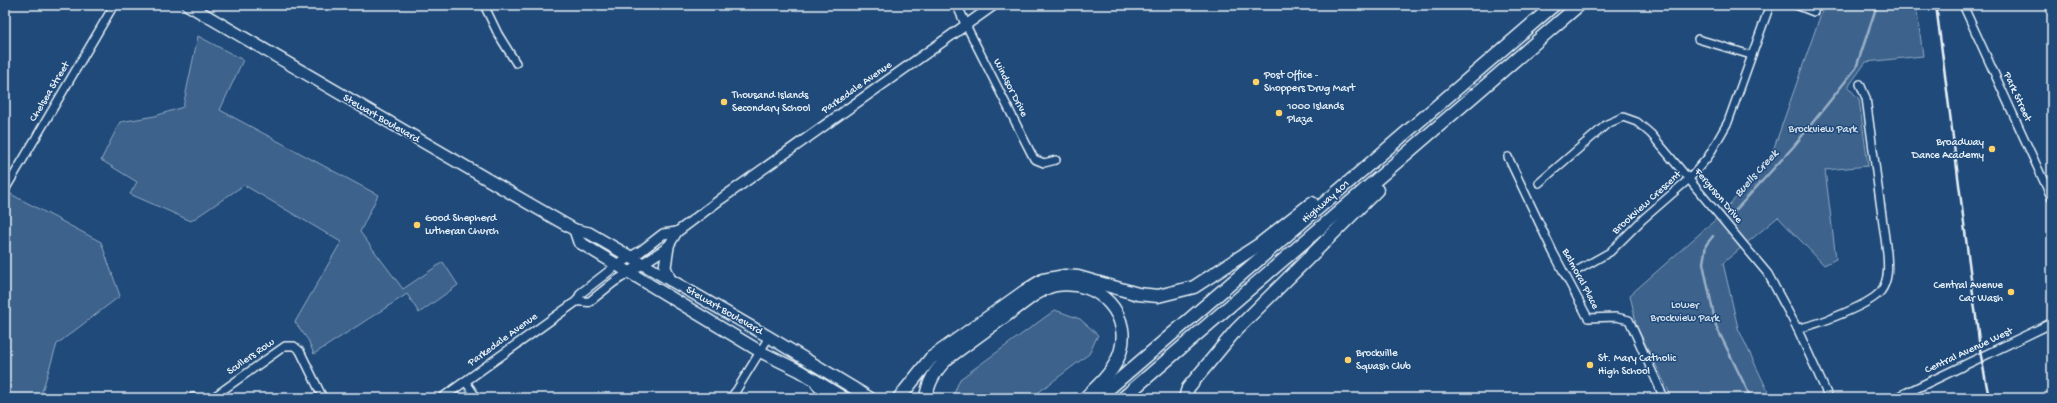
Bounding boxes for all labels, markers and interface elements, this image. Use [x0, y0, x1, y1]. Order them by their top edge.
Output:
street label: Windsor Drive [990, 57, 1030, 119]
street label: Chelsea Street [27, 59, 73, 124]
street label: Parkedale Avenue [819, 59, 895, 117]
place label: Post Office - Shoppers Drug Mart [1263, 69, 1356, 95]
street label: Park Street [2000, 70, 2034, 125]
marker: Post Office - Shoppers Drug Mart [1251, 77, 1261, 87]
place label: Thousand Islands Secondary School [731, 90, 811, 115]
street label: Stewart Boulevard [340, 92, 423, 147]
marker: Thousand Islands Secondary School [719, 97, 729, 107]
place label: 1000 Islands Plaza [1286, 101, 1345, 126]
marker: 1000 Islands Plaza [1274, 108, 1284, 118]
park label: Brockview Park [1788, 124, 1859, 136]
place label: Broadway Dance Academy [1911, 137, 1985, 162]
marker: Broadway Dance Academy [1987, 144, 1997, 154]
water label: Buells Creek [1732, 146, 1783, 201]
street label: Ferguson Drive [1691, 165, 1745, 226]
street label: Brookview Crescent [1609, 168, 1685, 238]
street label: Highway 401 [1300, 178, 1352, 226]
place label: Good Shepherd Lutheran Church [425, 213, 499, 238]
marker: Good Shepherd Lutheran Church [412, 220, 422, 230]
street label: Balmoral Place [1559, 246, 1601, 312]
place label: Central Avenue Car Wash [1934, 280, 2003, 305]
street label: Stewart Boulevard [683, 284, 766, 339]
marker: Central Avenue Car Wash [2006, 287, 2016, 297]
park label: Lower Brockview Park [1650, 300, 1721, 325]
street label: Parkedale Avenue [465, 311, 540, 370]
street label: Central Avenue West [1923, 325, 2016, 377]
street label: Scullers Row [225, 336, 277, 378]
place label: Brockville Squash Club [1355, 348, 1411, 373]
place label: St. Mary Catholic High School [1598, 353, 1677, 378]
marker: Brockville Squash Club [1343, 355, 1353, 365]
marker: St. Mary Catholic High School [1585, 360, 1595, 370]

